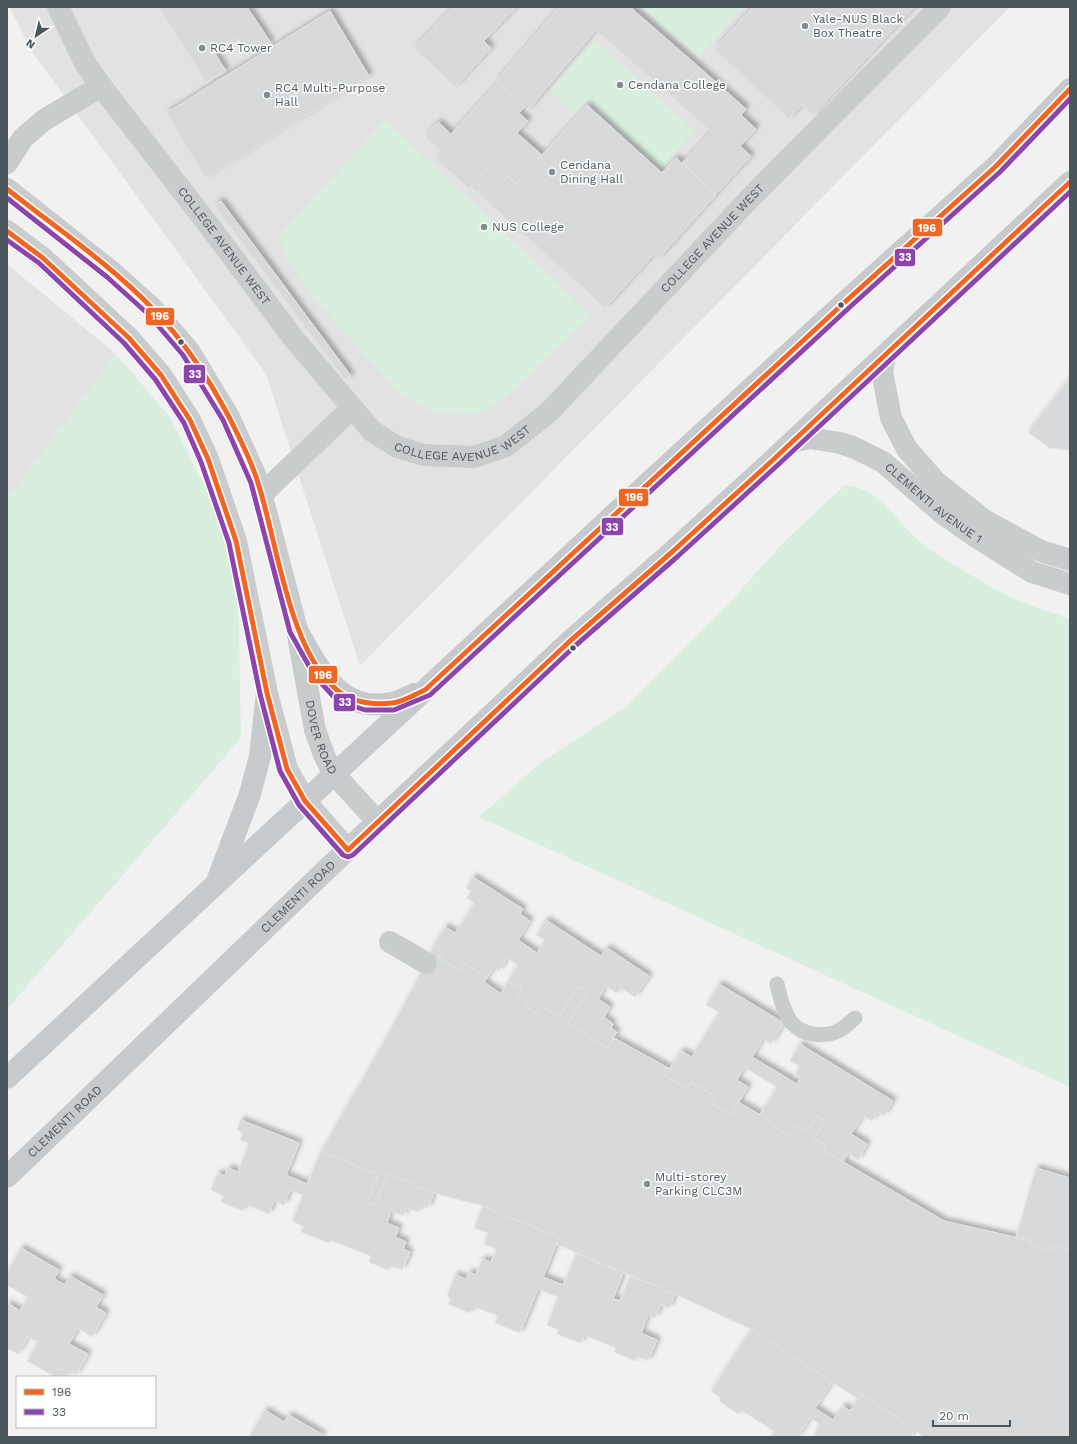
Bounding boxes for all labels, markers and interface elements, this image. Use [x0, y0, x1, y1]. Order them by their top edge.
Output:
place label: Yale-NUS Black Box Theatre [813, 12, 903, 40]
north arrow [16, 16, 56, 56]
marker: Yale-NUS Black Box Theatre [800, 21, 810, 31]
text: N [23, 36, 38, 51]
place label: RC4 Tower [210, 41, 272, 55]
marker: RC4 Tower [197, 43, 207, 53]
place label: Cendana College [628, 78, 726, 92]
marker: Cendana College [615, 80, 625, 90]
place label: RC4 Multi-Purpose Hall [275, 81, 386, 109]
marker: RC4 Multi-Purpose Hall [262, 90, 272, 100]
place label: Cendana Dining Hall [560, 158, 624, 186]
marker: Cendana Dining Hall [547, 167, 557, 177]
street label: COLLEGE AVENUE WEST [658, 181, 767, 296]
street label: COLLEGE AVENUE WEST [175, 184, 273, 308]
line badge: 196 [912, 218, 943, 237]
place label: NUS College [492, 220, 564, 234]
marker: NUS College [479, 222, 489, 232]
text: 196 [918, 222, 936, 235]
line badge: 33 [894, 248, 916, 267]
text: 33 [898, 251, 912, 264]
unlabelled marker [836, 300, 846, 310]
line badge: 196 [145, 307, 175, 326]
text: 196 [151, 310, 169, 323]
unlabelled marker [176, 337, 186, 347]
line badge: 33 [183, 364, 206, 384]
text: 33 [188, 368, 202, 381]
street label: COLLEGE AVENUE WEST [392, 422, 533, 464]
street label: CLEMENTI AVENUE 1 [882, 460, 984, 546]
line badge: 196 [618, 488, 649, 507]
text: 196 [625, 491, 643, 504]
line badge: 33 [601, 517, 624, 536]
text: 33 [605, 521, 619, 534]
unlabelled marker [568, 643, 578, 653]
line badge: 196 [308, 665, 338, 684]
text: 196 [314, 669, 332, 682]
line badge: 33 [333, 693, 356, 712]
text: 33 [338, 696, 352, 709]
street label: DOVER ROAD [303, 699, 340, 777]
street label: CLEMENTI ROAD [258, 858, 338, 936]
street label: CLEMENTI ROAD [25, 1083, 105, 1161]
place label: Multi-storey Parking CLC3M [655, 1170, 743, 1198]
marker: Multi-storey Parking CLC3M [642, 1179, 652, 1189]
legend [16, 1376, 156, 1428]
text: 196 [52, 1385, 71, 1399]
scale bar [933, 1402, 1010, 1428]
text: 33 [52, 1405, 66, 1419]
text: 20 m [939, 1409, 969, 1423]

